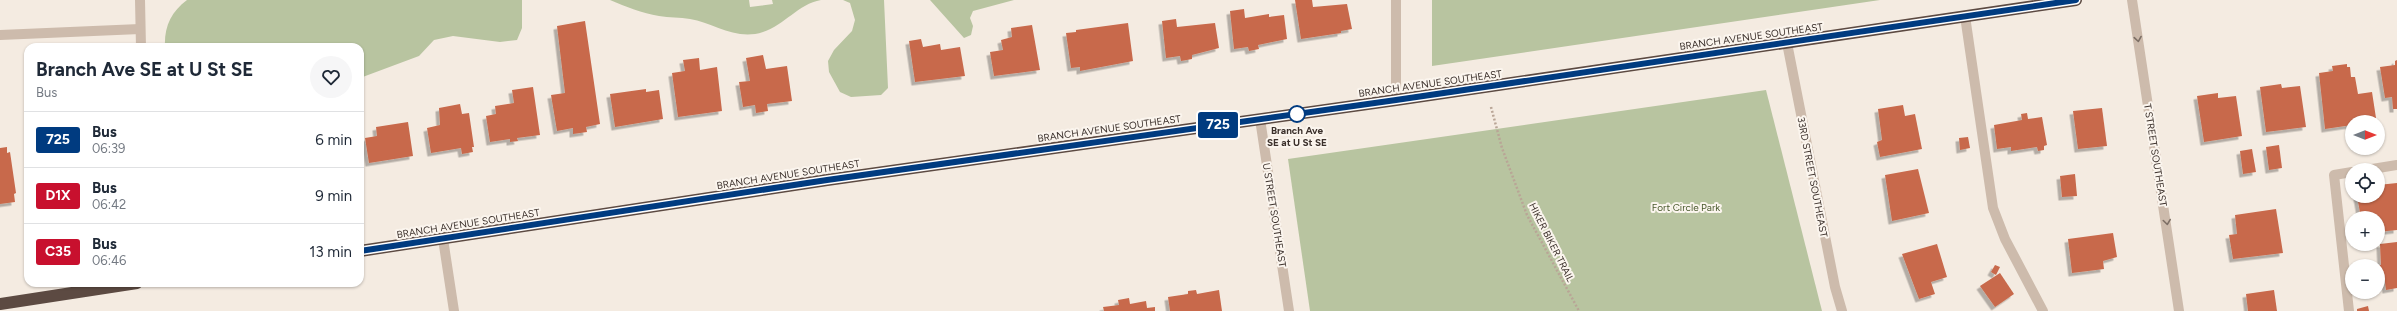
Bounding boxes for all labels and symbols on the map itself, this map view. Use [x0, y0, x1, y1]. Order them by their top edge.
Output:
street label: BRANCH AVENUE SOUTHEAST [1679, 20, 1824, 53]
one-way arrow [2133, 35, 2142, 42]
street label: BRANCH AVENUE SOUTHEAST [1358, 67, 1503, 100]
street label: T STREET SOUTHEAST [2141, 103, 2170, 208]
marker: Branch Ave SE at U St SE [1288, 105, 1306, 123]
street label: BRANCH AVENUE SOUTHEAST [1037, 112, 1182, 145]
line badge: 725 [1195, 112, 1241, 138]
north arrow [2345, 115, 2385, 155]
street label: 33RD STREET SOUTHEAST [1794, 116, 1831, 239]
place label: Branch Ave SE at U St SE [1267, 124, 1327, 149]
street label: BRANCH AVENUE SOUTHEAST [716, 157, 861, 192]
street label: U STREET SOUTHEAST [1260, 162, 1289, 269]
street label: HIKER BIKER TRAIL [1526, 201, 1577, 285]
park label: Fort Circle Park [1652, 201, 1720, 214]
street label: BRANCH AVENUE SOUTHEAST [396, 206, 541, 241]
one-way arrow [2162, 219, 2171, 225]

